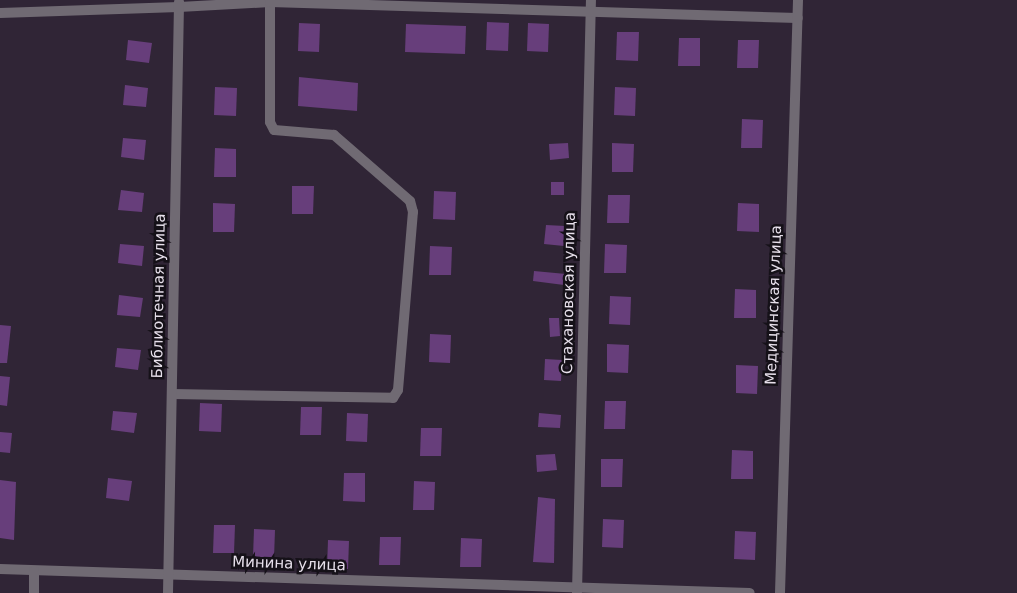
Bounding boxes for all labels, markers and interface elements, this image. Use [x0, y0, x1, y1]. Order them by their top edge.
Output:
street label: Стахановская улица [559, 212, 579, 374]
street label: Библиотечная улица [149, 213, 169, 379]
street label: Медицинская улица [762, 225, 786, 385]
street label: Минина улица [232, 553, 346, 575]

